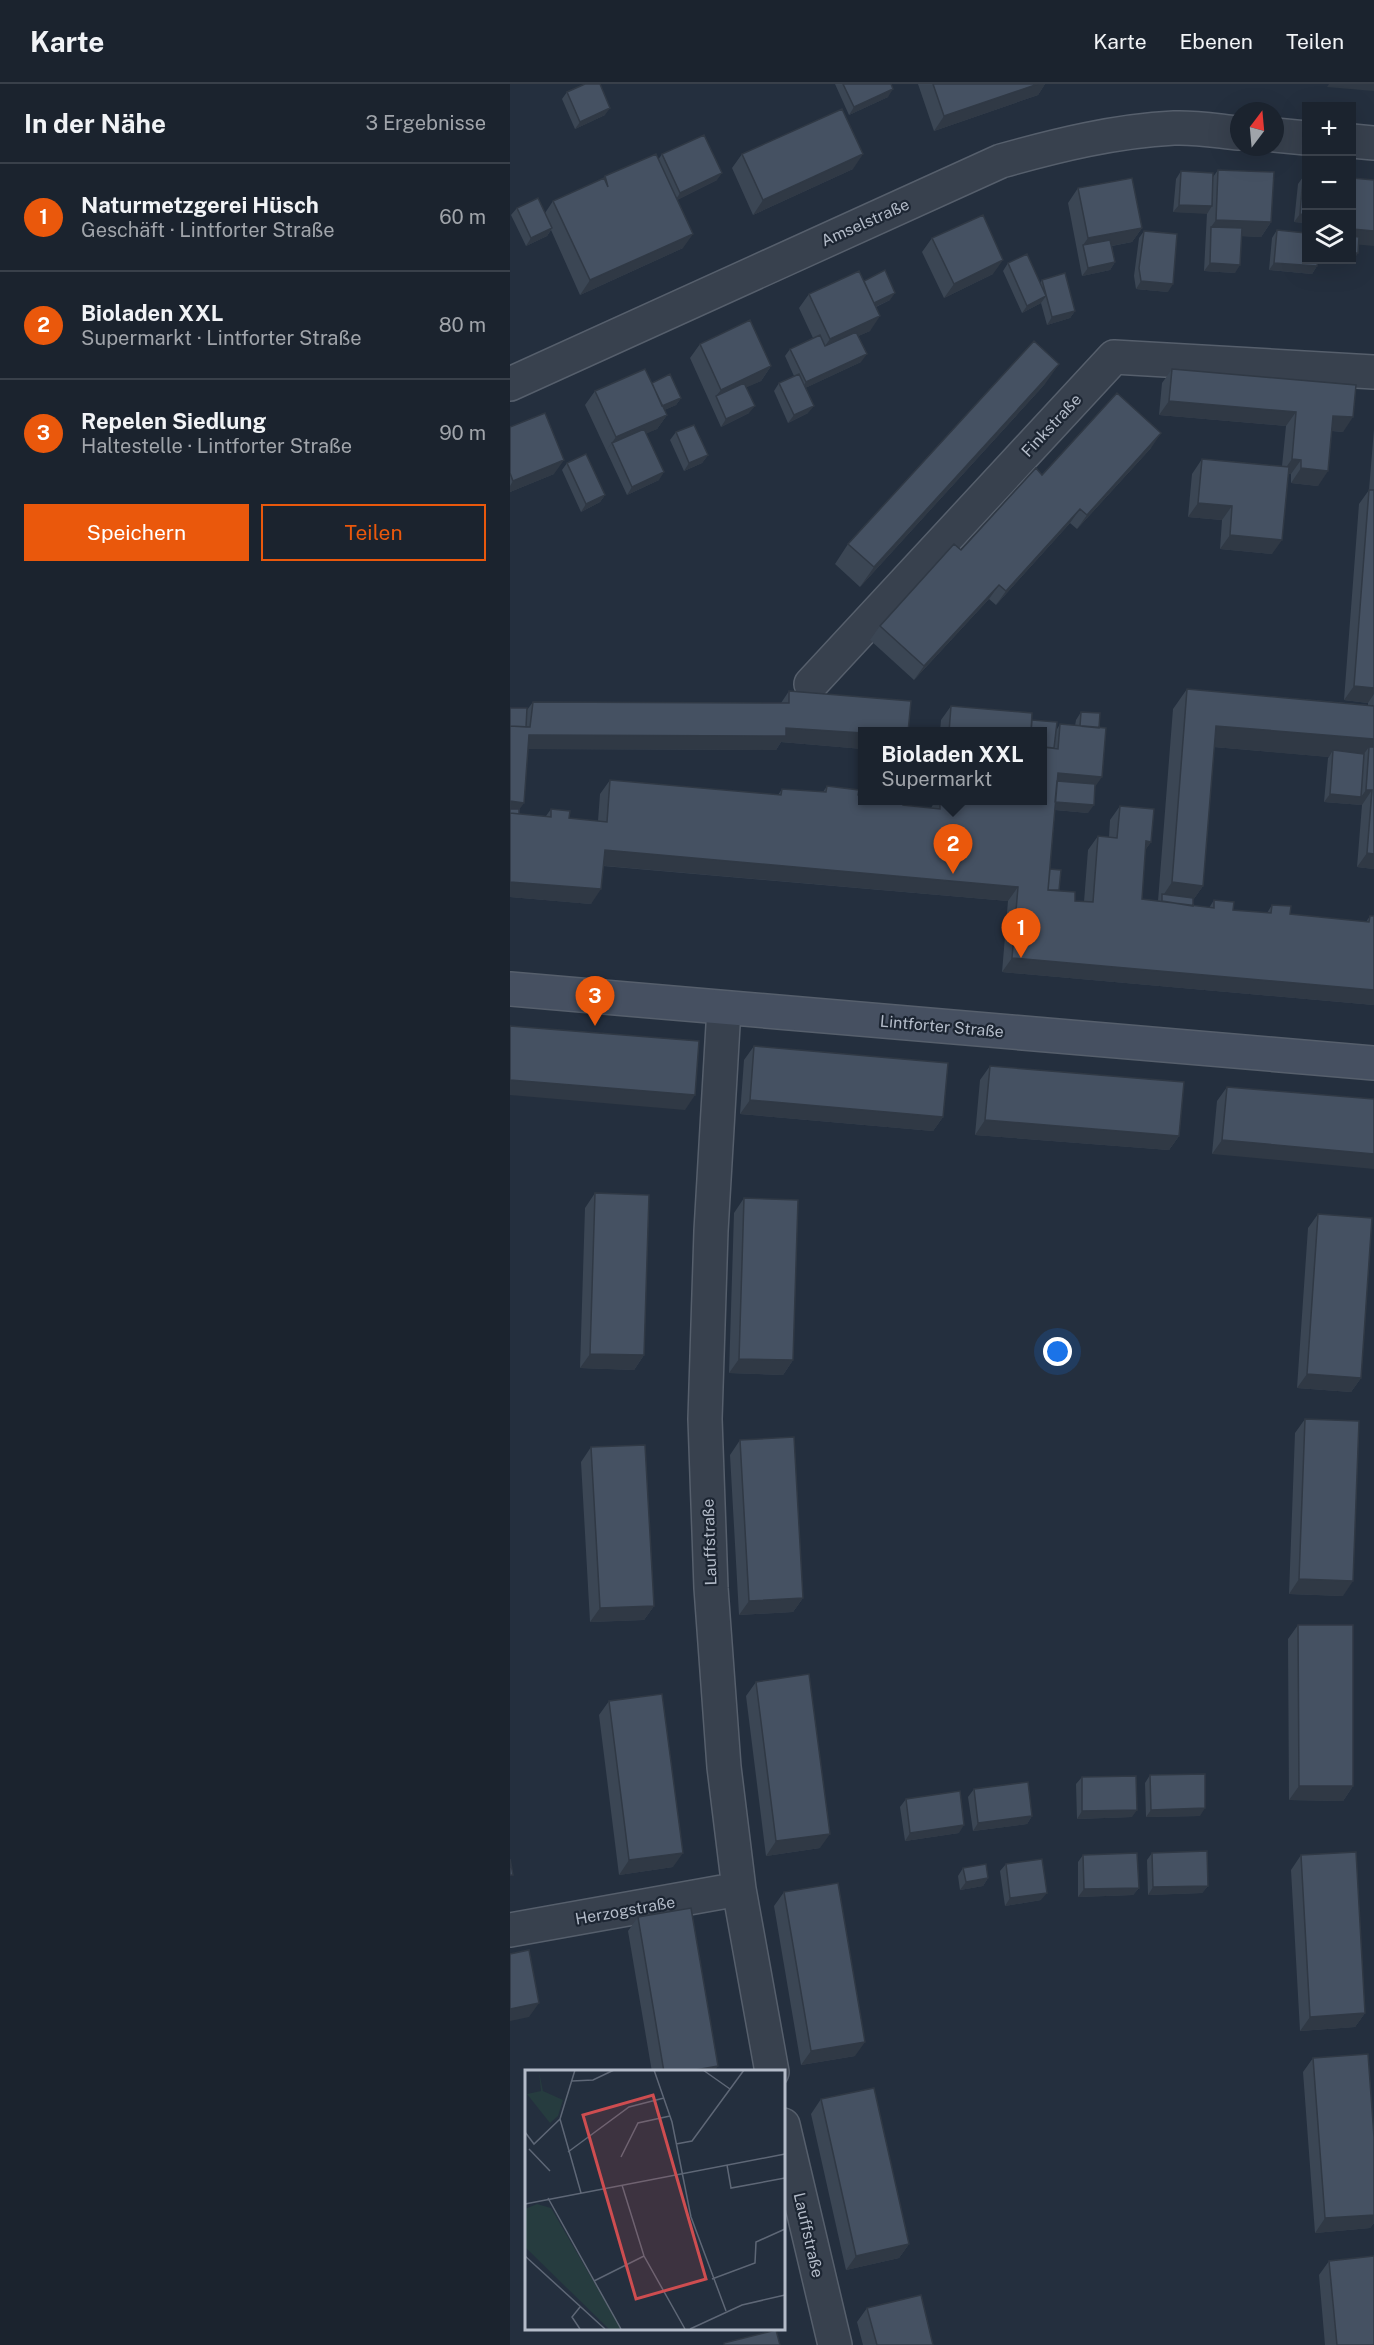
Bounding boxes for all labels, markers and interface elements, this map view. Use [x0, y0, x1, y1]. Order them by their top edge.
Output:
text: Karte [30, 25, 104, 58]
text: Karte [1093, 29, 1147, 54]
text: Ebenen [1180, 29, 1253, 54]
text: Teilen [1286, 29, 1344, 54]
north arrow [1230, 102, 1284, 156]
map controls [1302, 102, 1356, 264]
button: + [1302, 102, 1356, 156]
text: In der Nähe [24, 108, 166, 139]
text: 3 Ergebnisse [365, 111, 486, 135]
button: − [1302, 156, 1356, 210]
text: Naturmetzgerei Hüsch [81, 192, 319, 218]
street label: Amselstraße [818, 195, 912, 250]
text: 1 [39, 205, 48, 229]
text: 60 m [439, 205, 486, 229]
button: layers [1302, 210, 1356, 264]
text: Geschäft · Lintforter Straße [81, 218, 335, 242]
text: Bioladen XXL [81, 300, 223, 326]
text: 2 [37, 313, 50, 337]
text: 80 m [439, 313, 486, 337]
text: Supermarkt · Lintforter Straße [81, 326, 362, 350]
street label: Finkstraße [1017, 390, 1085, 461]
text: Repelen Siedlung [81, 408, 266, 434]
text: 3 [37, 421, 50, 445]
text: 90 m [439, 421, 486, 445]
text: Haltestelle · Lintforter Straße [81, 434, 352, 458]
button: Speichern [24, 504, 249, 561]
button: Teilen [261, 504, 486, 561]
popup [858, 727, 1047, 805]
text: Bioladen XXL [881, 741, 1024, 767]
text: Supermarkt [881, 767, 992, 791]
pin: 2 [934, 824, 972, 874]
pin: 1 [1002, 908, 1040, 958]
pin: 3 [576, 976, 614, 1026]
street label: Lintforter Straße [879, 1012, 1005, 1041]
your location [1043, 1337, 1072, 1366]
street label: Lauffstraße [698, 1498, 721, 1586]
street label: Herzogstraße [574, 1892, 677, 1929]
inset map [525, 2070, 784, 2330]
street label: Lauffstraße [789, 2191, 828, 2280]

